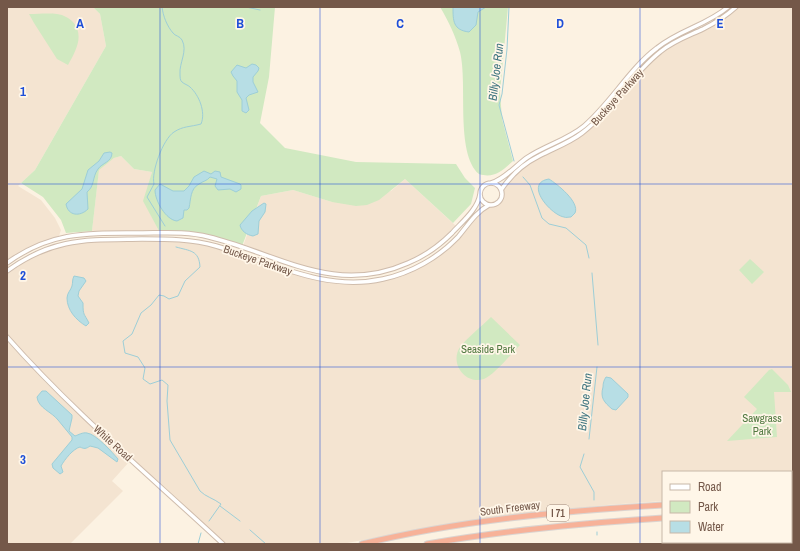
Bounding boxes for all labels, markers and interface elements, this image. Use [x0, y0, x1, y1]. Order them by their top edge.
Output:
text: A [76, 15, 84, 32]
text: B [236, 15, 244, 32]
text: C [396, 15, 404, 32]
text: D [556, 15, 564, 32]
text: E [716, 15, 724, 32]
water label: Billy Joe Run [485, 42, 507, 102]
street label: Buckeye Parkway [588, 65, 647, 128]
text: 1 [20, 83, 26, 100]
street label: Buckeye Parkway [222, 242, 295, 278]
text: 2 [20, 267, 26, 284]
park label: Seaside Park [461, 342, 516, 356]
water label: Billy Joe Run [574, 372, 596, 432]
park label: Sawgrass Park [742, 411, 782, 438]
street label: White Road [91, 422, 135, 464]
text: 3 [20, 451, 26, 468]
legend [662, 471, 792, 543]
text: Road [698, 479, 722, 495]
street label: South Freeway [479, 497, 541, 519]
text: Park [698, 499, 718, 515]
road number: I 71 [547, 505, 569, 521]
text: Water [698, 519, 725, 535]

